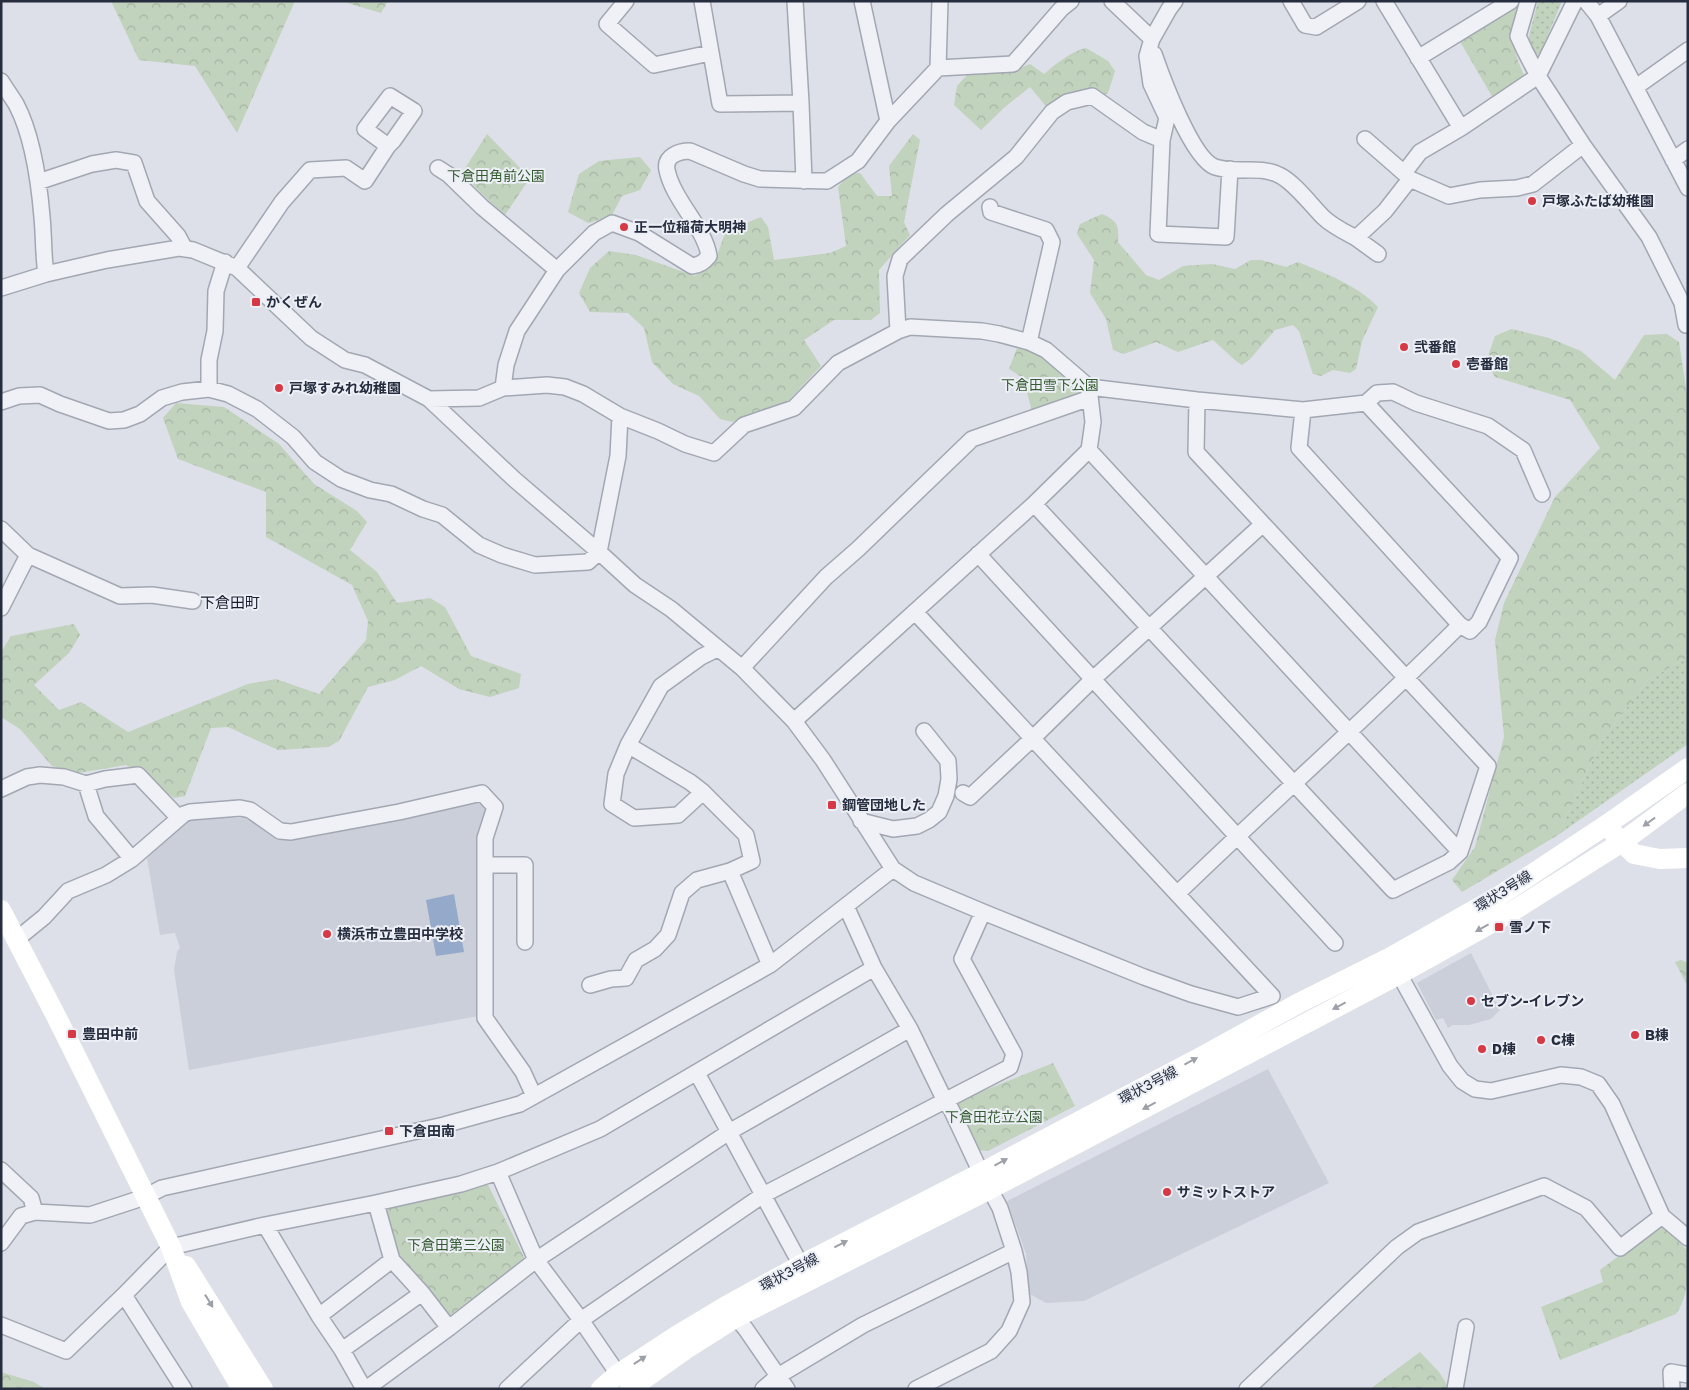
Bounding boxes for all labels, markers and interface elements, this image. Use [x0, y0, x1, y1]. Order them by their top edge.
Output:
park label: 下倉田角前公園 [447, 167, 545, 184]
place label: 戸塚ふたば幼稚園 [1542, 192, 1654, 209]
marker: 戸塚ふたば幼稚園 [1526, 195, 1538, 207]
place label: 正一位稲荷大明神 [634, 218, 746, 235]
marker: 正一位稲荷大明神 [618, 221, 630, 233]
place label: かくぜん [266, 293, 322, 310]
marker: かくぜん [250, 296, 262, 308]
place label: 弐番館 [1414, 338, 1456, 355]
marker: 弐番館 [1398, 341, 1410, 353]
place label: 壱番館 [1466, 355, 1508, 372]
marker: 壱番館 [1450, 358, 1462, 370]
park label: 下倉田雪下公園 [1001, 376, 1099, 393]
place label: 戸塚すみれ幼稚園 [289, 379, 401, 396]
marker: 戸塚すみれ幼稚園 [273, 382, 285, 394]
district label: 下倉田町 [200, 593, 260, 611]
place label: 鋼管団地した [842, 796, 926, 813]
marker: 鋼管団地した [826, 799, 838, 811]
one-way arrow [1642, 817, 1655, 827]
street label: 環状3号線 [1471, 866, 1534, 915]
place label: 雪ノ下 [1509, 918, 1551, 935]
marker: 雪ノ下 [1493, 921, 1505, 933]
one-way arrow [1475, 924, 1489, 933]
place label: 横浜市立豊田中学校 [337, 925, 463, 942]
marker: 横浜市立豊田中学校 [321, 928, 333, 940]
place label: セブン-イレブン [1481, 992, 1584, 1009]
marker: セブン-イレブン [1465, 995, 1477, 1007]
one-way arrow [1332, 1002, 1346, 1010]
place label: 豊田中前 [82, 1025, 138, 1042]
place label: B棟 [1645, 1026, 1669, 1043]
marker: 豊田中前 [66, 1028, 78, 1040]
marker: B棟 [1629, 1029, 1641, 1041]
place label: C棟 [1551, 1031, 1575, 1048]
marker: C棟 [1535, 1034, 1547, 1046]
place label: D棟 [1492, 1040, 1516, 1057]
marker: D棟 [1476, 1043, 1488, 1055]
one-way arrow [1185, 1057, 1198, 1066]
street label: 環状3号線 [1115, 1062, 1180, 1107]
one-way arrow [1142, 1101, 1155, 1110]
park label: 下倉田花立公園 [945, 1108, 1043, 1125]
place label: 下倉田南 [399, 1122, 455, 1139]
marker: 下倉田南 [383, 1125, 395, 1137]
one-way arrow [994, 1158, 1009, 1166]
place label: サミットストア [1177, 1183, 1275, 1200]
marker: サミットストア [1161, 1186, 1173, 1198]
park label: 下倉田第三公園 [407, 1236, 505, 1253]
one-way arrow [834, 1240, 848, 1248]
street label: 環状3号線 [756, 1249, 821, 1294]
one-way arrow [204, 1295, 214, 1308]
one-way arrow [633, 1355, 647, 1365]

